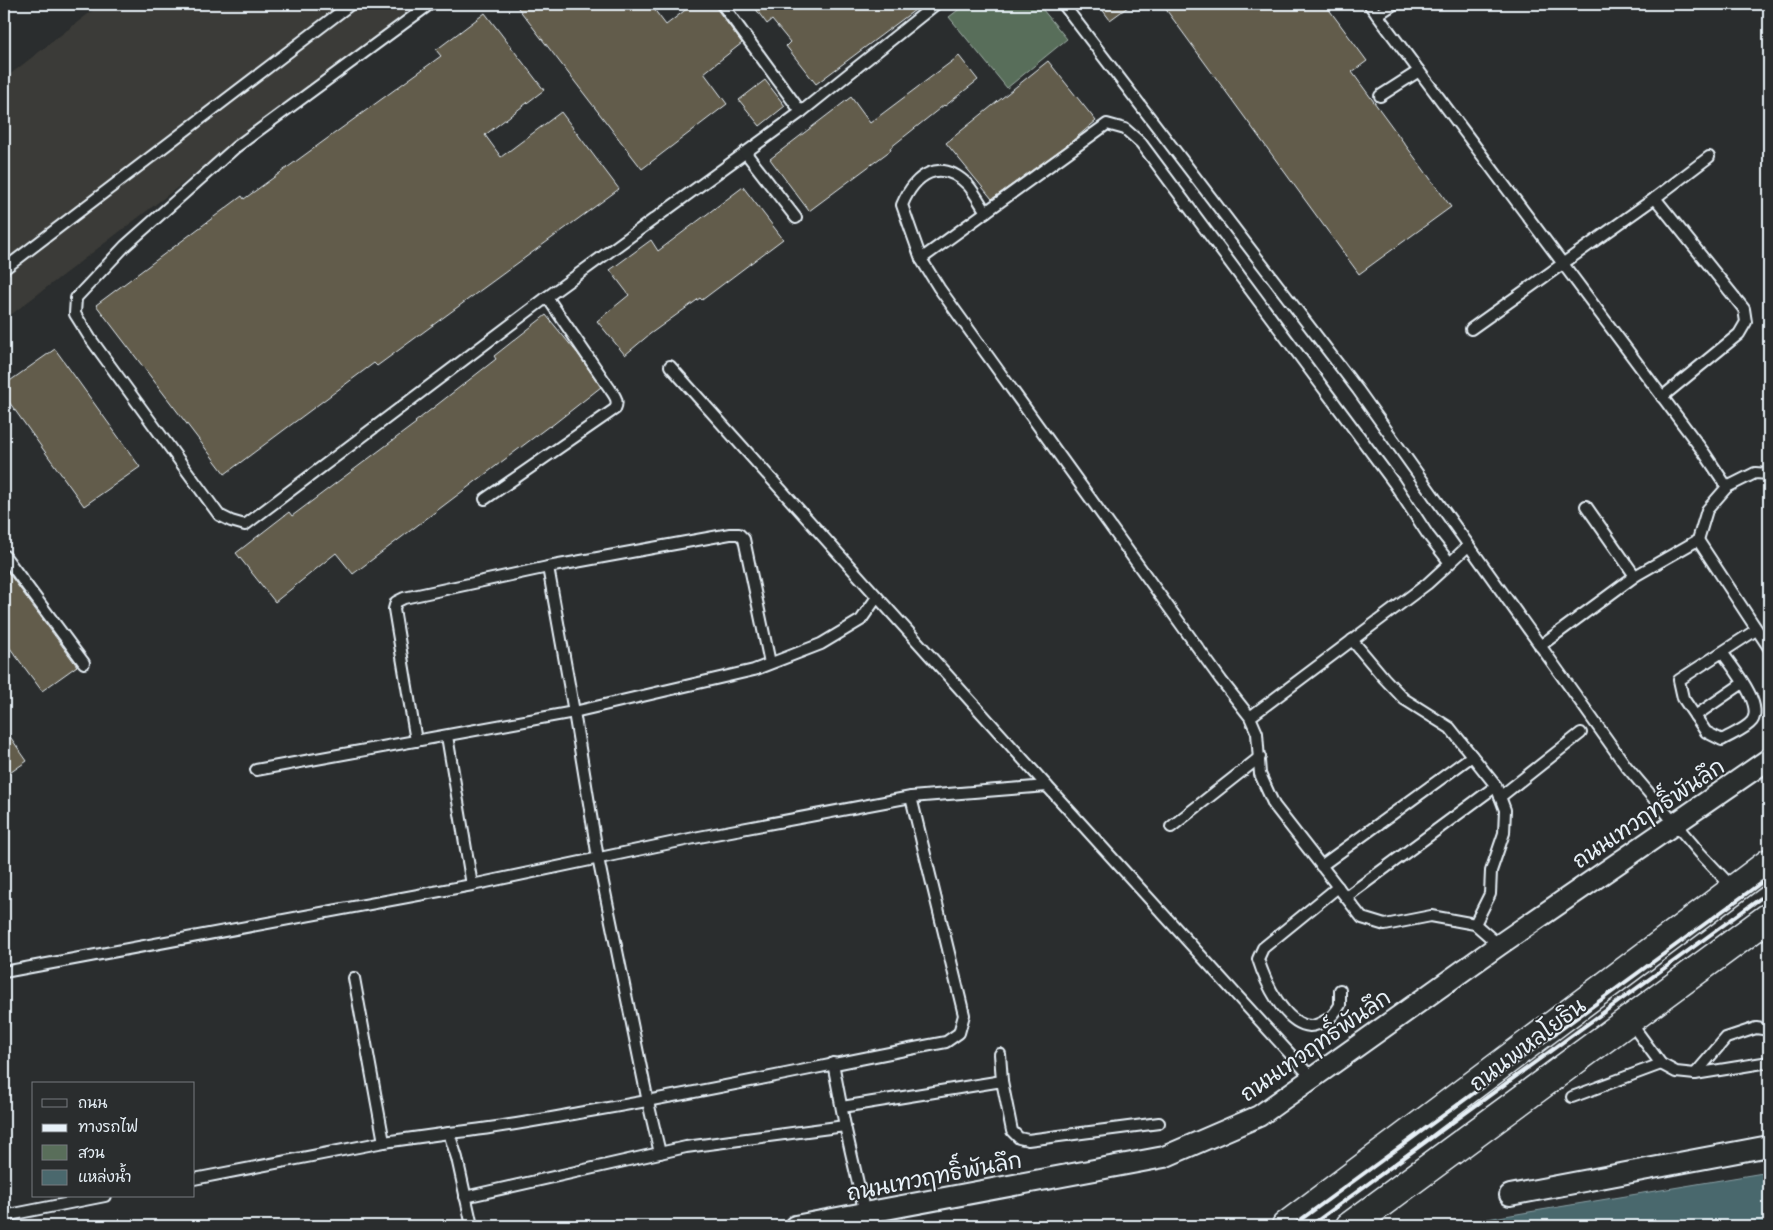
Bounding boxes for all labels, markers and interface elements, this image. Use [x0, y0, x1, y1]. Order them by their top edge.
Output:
street label: ถนนเทวฤทธิ์พันลึก [1564, 747, 1732, 878]
street label: ถนนเทวฤทธิ์พันลึก [1231, 978, 1399, 1112]
street label: ถนนพหลโยธิน [1463, 991, 1594, 1101]
legend [32, 1082, 195, 1198]
text: ถนน [78, 1093, 107, 1115]
text: ทางรถไฟ [78, 1117, 138, 1139]
street label: ถนนเทวฤทธิ์พันลึก [843, 1140, 1025, 1212]
text: สวน [78, 1143, 105, 1165]
text: แหล่งน้ำ [78, 1163, 132, 1189]

